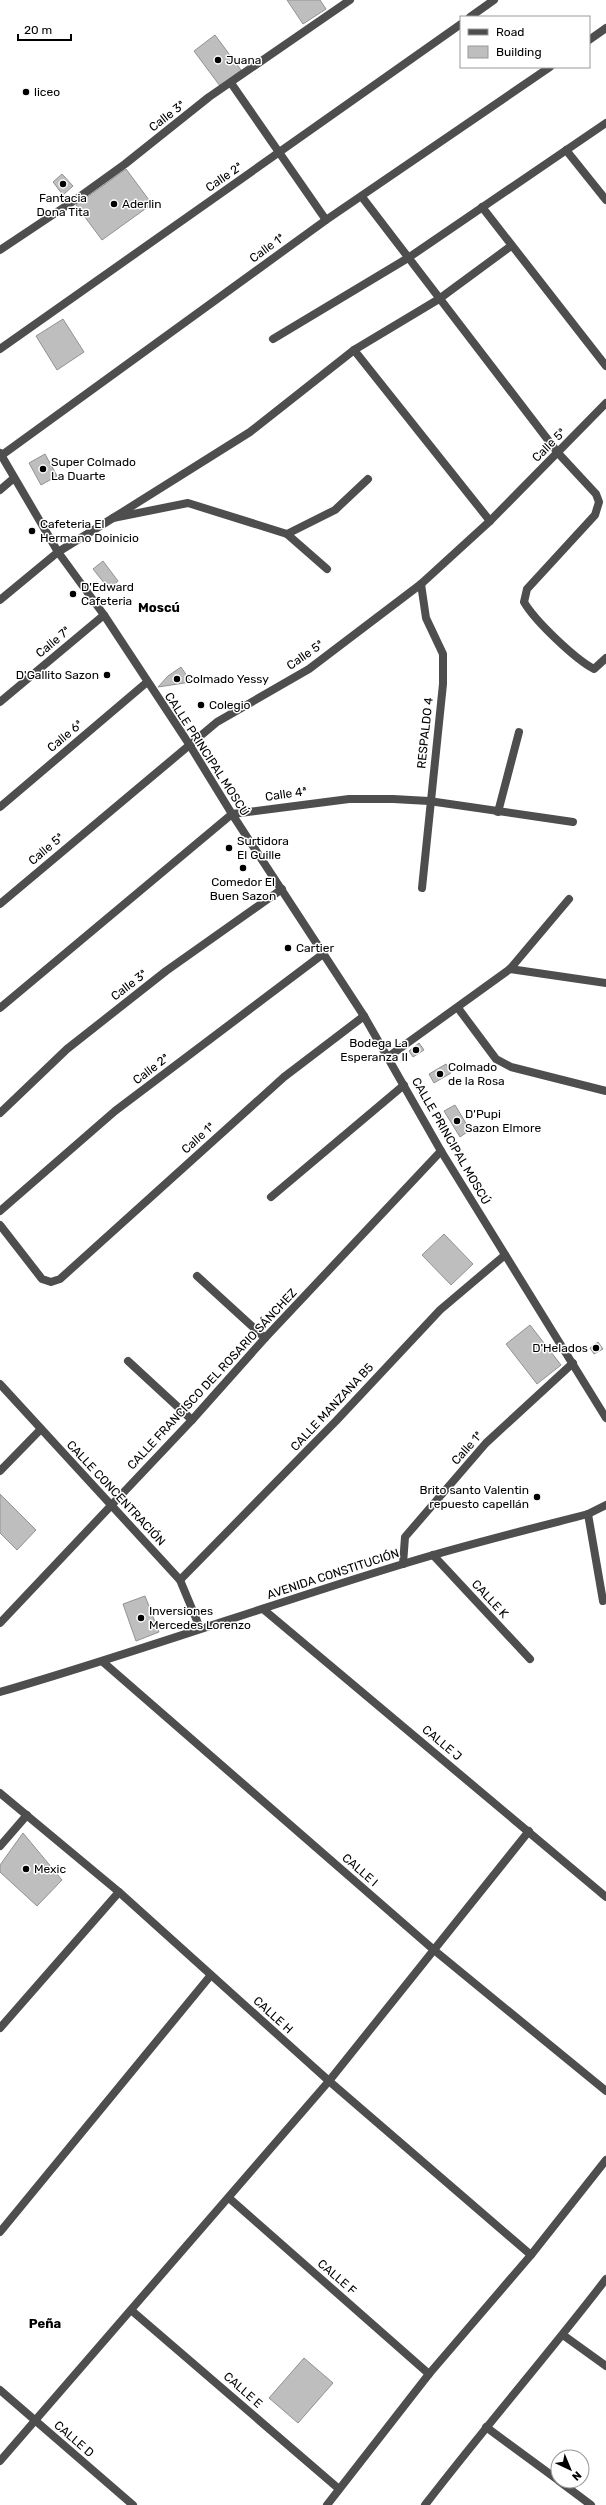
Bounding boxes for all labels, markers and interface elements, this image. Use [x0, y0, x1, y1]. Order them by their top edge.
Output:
scale bar [18, 16, 71, 42]
legend [460, 16, 590, 68]
text: 20 m [24, 23, 52, 37]
text: Road [496, 25, 524, 39]
text: Building [496, 45, 542, 59]
place label: Juana [226, 53, 261, 67]
marker: Juana [213, 55, 223, 65]
place label: liceo [34, 85, 60, 99]
marker: liceo [21, 87, 31, 97]
street label: Calle 3ª [146, 98, 188, 134]
street label: Calle 2ª [203, 159, 245, 195]
marker: Fantacia Dona Tita [58, 179, 68, 189]
place label: Fantacia Dona Tita [37, 191, 89, 219]
place label: Aderlin [122, 197, 161, 211]
marker: Aderlin [109, 199, 119, 209]
street label: Calle 1ª [247, 231, 287, 265]
street label: Calle 5ª [529, 425, 569, 465]
place label: Super Colmado La Duarte [51, 455, 136, 483]
marker: Super Colmado La Duarte [38, 464, 48, 474]
place label: Cafeteria El Hermano Doinicio [40, 517, 139, 545]
marker: Cafeteria El Hermano Doinicio [27, 526, 37, 536]
place label: D'Edward Cafeteria [81, 580, 134, 608]
marker: D'Edward Cafeteria [68, 589, 78, 599]
district label: Moscú [138, 600, 180, 615]
street label: Calle 7ª [33, 624, 73, 660]
street label: Calle 5ª [284, 637, 326, 673]
place label: D'Gallito Sazon [16, 668, 99, 682]
marker: D'Gallito Sazon [102, 670, 112, 680]
place label: Colmado Yessy [185, 672, 269, 686]
marker: Colmado Yessy [172, 674, 182, 684]
street label: CALLE PRINCIPAL MOSCÚ [162, 690, 252, 818]
street label: RESPALDO 4 [414, 696, 436, 769]
place label: Colegio [209, 698, 251, 712]
marker: Colegio [196, 700, 206, 710]
street label: Calle 6ª [45, 717, 85, 755]
street label: Calle 4ª [264, 784, 308, 804]
street label: Calle 5ª [26, 830, 66, 868]
place label: Surtidora El Guille [237, 834, 289, 862]
marker: Surtidora El Guille [224, 843, 234, 853]
marker: Comedor El Buen Sazon [238, 863, 248, 873]
place label: Comedor El Buen Sazon [210, 875, 276, 903]
place label: Cartier [296, 941, 334, 955]
marker: Cartier [283, 943, 293, 953]
street label: Calle 3ª [108, 967, 150, 1003]
place label: Bodega La Esperanza II [340, 1036, 408, 1064]
marker: Bodega La Esperanza II [411, 1045, 421, 1055]
street label: Calle 2ª [130, 1051, 172, 1087]
place label: Colmado de la Rosa [448, 1060, 505, 1088]
marker: Colmado de la Rosa [435, 1069, 445, 1079]
street label: CALLE PRINCIPAL MOSCÚ [409, 1075, 493, 1207]
place label: D'Pupi Sazon Elmore [465, 1107, 541, 1135]
marker: D'Pupi Sazon Elmore [452, 1116, 462, 1126]
street label: Calle 1ª [179, 1120, 217, 1156]
street label: CALLE FRANCISCO DEL ROSARIO SÁNCHEZ [124, 1286, 300, 1472]
place label: D'Helados [532, 1341, 588, 1355]
marker: D'Helados [591, 1343, 601, 1353]
street label: CALLE MANZANA B5 [288, 1360, 376, 1454]
street label: Calle 1ª [449, 1429, 485, 1467]
street label: CALLE CONCENTRACIÓN [64, 1438, 168, 1548]
place label: Brito santo Valentin repuesto capellán [419, 1483, 529, 1511]
marker: Brito santo Valentin repuesto capellán [532, 1492, 542, 1502]
street label: AVENIDA CONSTITUCIÓN [265, 1546, 401, 1602]
street label: CALLE K [469, 1577, 512, 1621]
place label: Inversiones Mercedes Lorenzo [149, 1604, 251, 1632]
marker: Inversiones Mercedes Lorenzo [136, 1613, 146, 1623]
street label: CALLE J [419, 1722, 465, 1764]
street label: CALLE I [339, 1851, 381, 1889]
place label: Mexic [34, 1862, 66, 1876]
marker: Mexic [21, 1864, 31, 1874]
street label: CALLE H [250, 1994, 296, 2036]
street label: CALLE F [315, 2256, 359, 2298]
district label: Peña [29, 2316, 61, 2331]
street label: CALLE E [221, 2369, 265, 2411]
street label: CALLE D [51, 2418, 97, 2460]
north arrow [550, 2449, 590, 2489]
text: N [569, 2468, 584, 2483]

